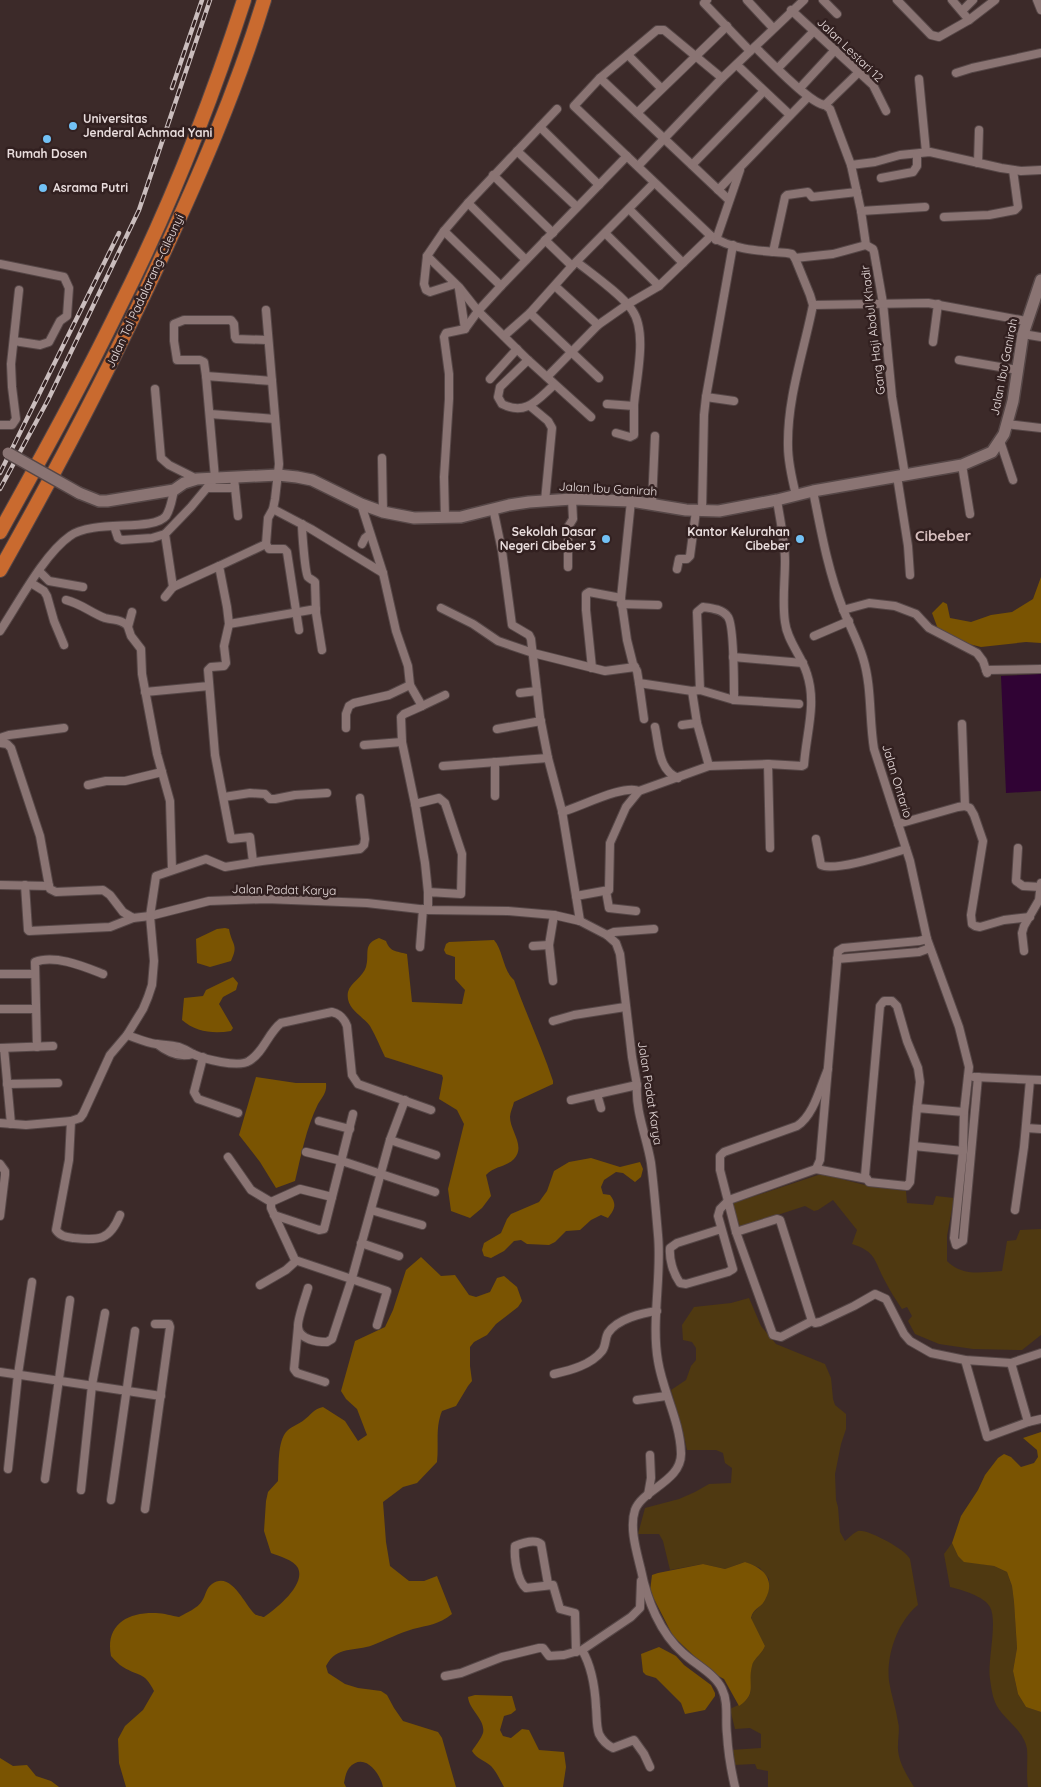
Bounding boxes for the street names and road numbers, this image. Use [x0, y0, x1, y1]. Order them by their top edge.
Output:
street label: Jalan Lestari 12 [814, 14, 887, 85]
street label: Jalan Tol Padalarang–Cileunyi [102, 212, 187, 370]
street label: Gang Haji Abdul Khadir [857, 264, 888, 396]
street label: Jalan Ibu Ganirah [987, 317, 1020, 417]
street label: Jalan Ibu Ganirah [558, 478, 658, 499]
street label: Jalan Ontario [879, 742, 916, 820]
street label: Jalan Padat Karya [232, 881, 336, 898]
street label: Jalan Padat Karya [635, 1040, 666, 1146]

